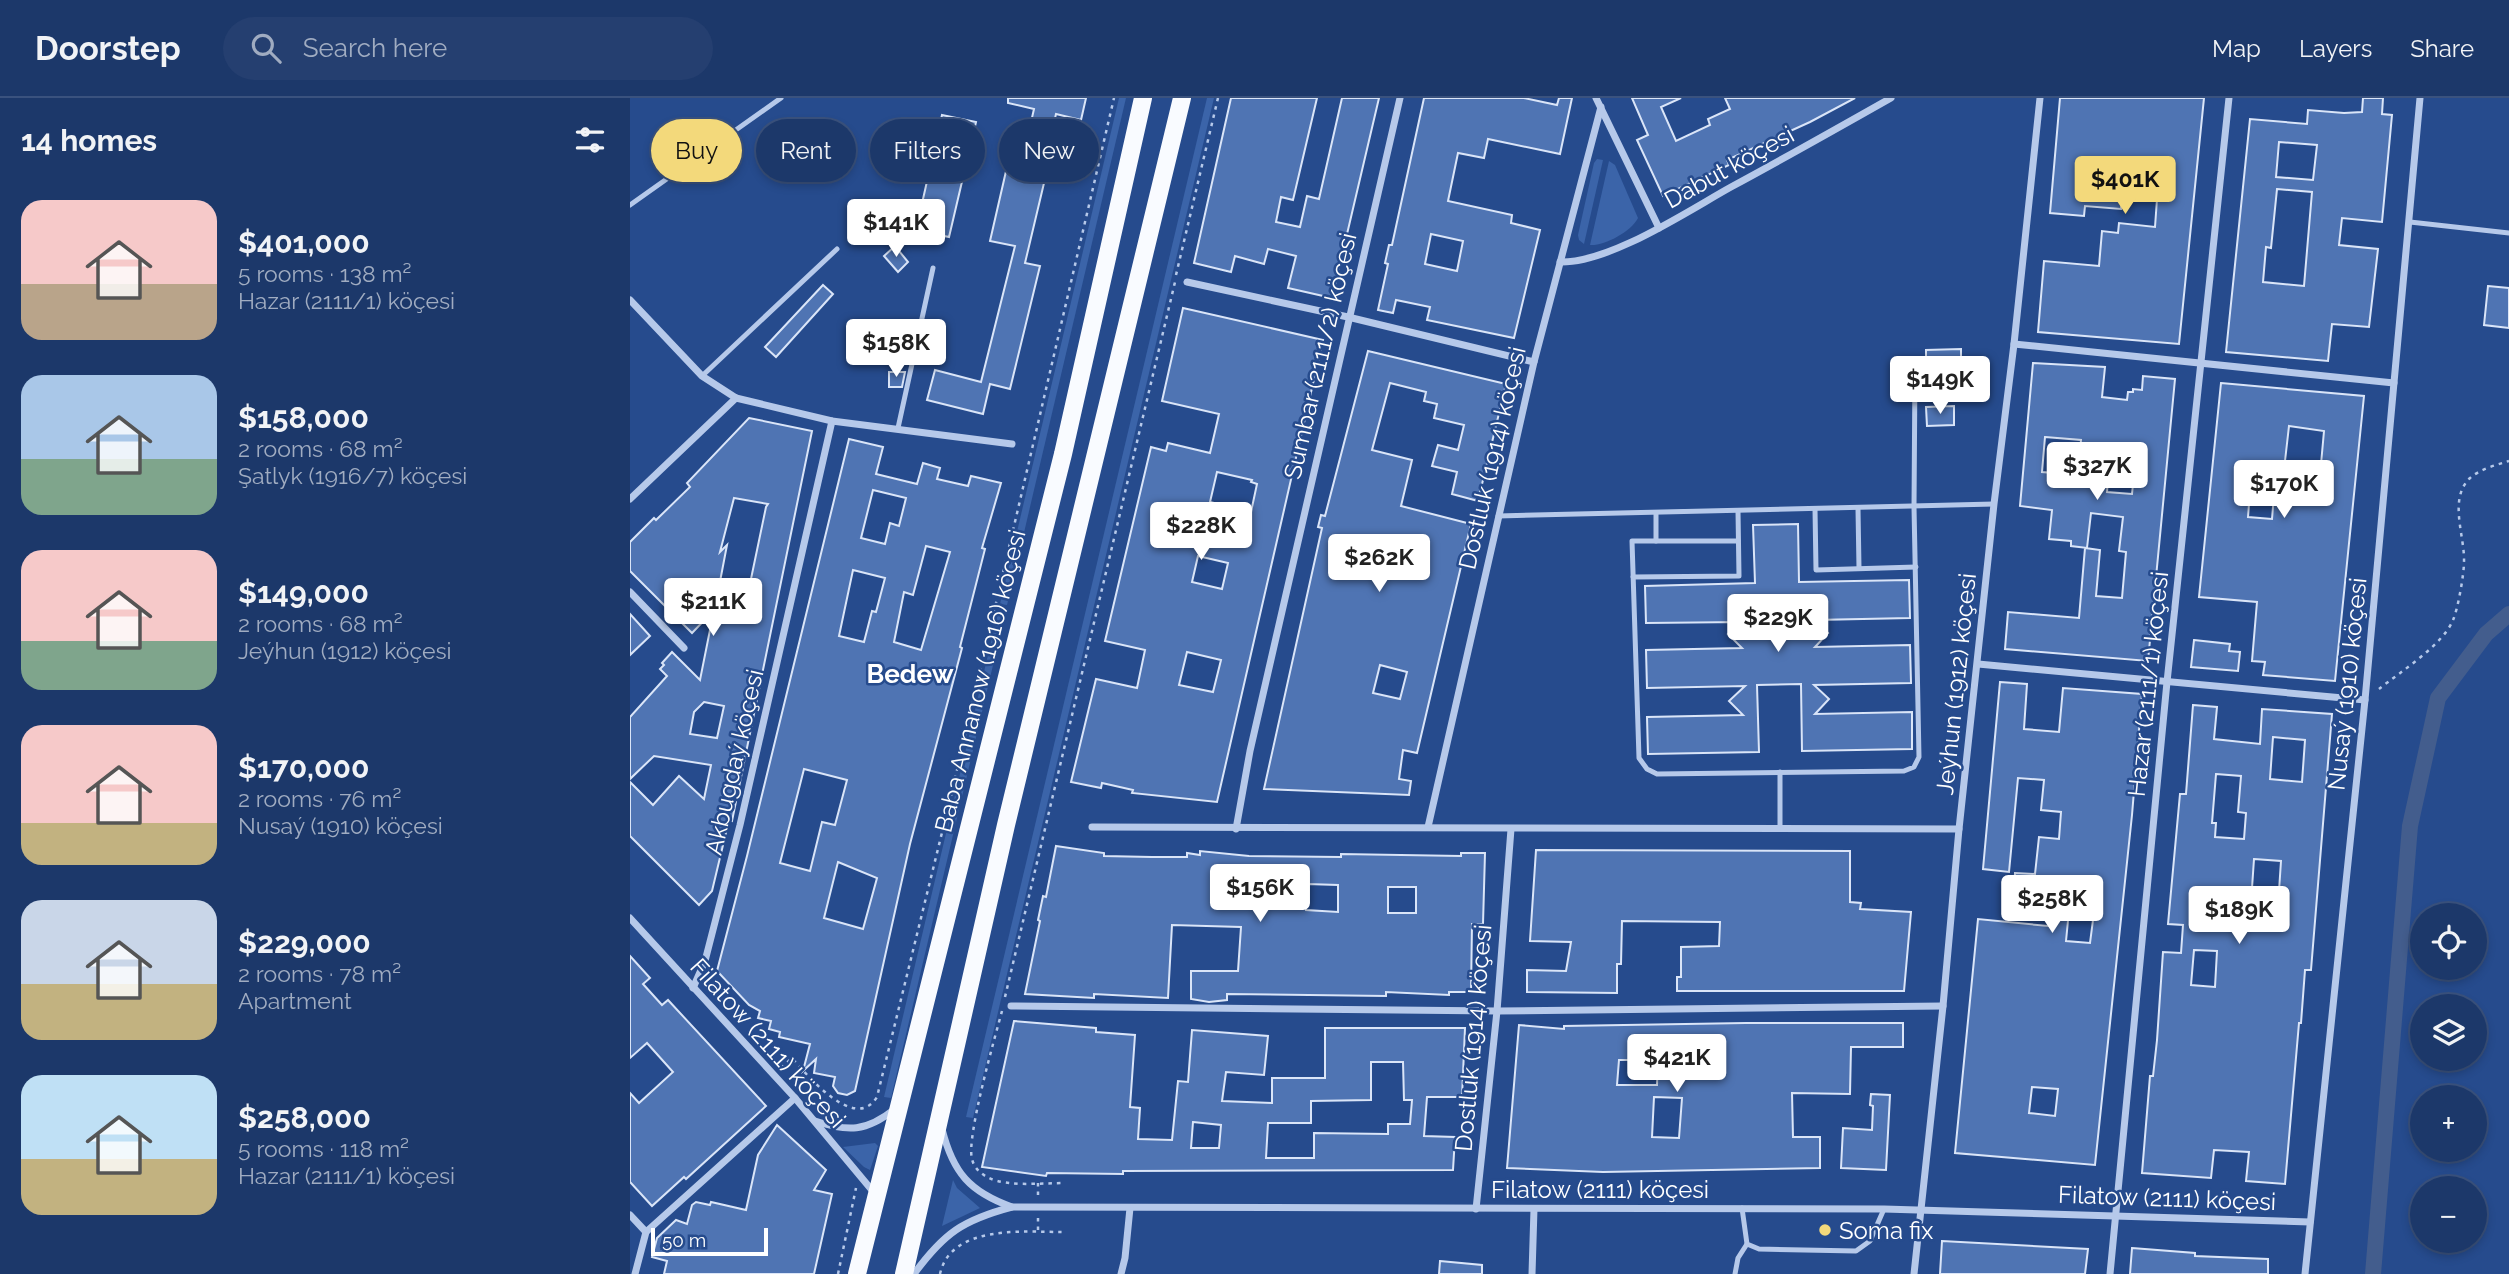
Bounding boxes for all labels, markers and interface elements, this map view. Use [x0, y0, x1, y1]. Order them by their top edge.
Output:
search box [223, 17, 713, 80]
text: Doorstep [35, 29, 181, 68]
icon: search [247, 29, 285, 67]
text: Search here [303, 33, 447, 63]
text: Map [2212, 34, 2261, 63]
text: Layers [2299, 34, 2372, 63]
text: Share [2410, 34, 2474, 63]
chip: Buy [651, 119, 742, 182]
chip: Rent [756, 119, 856, 182]
chip: Filters [870, 119, 985, 182]
chip: New [999, 119, 1099, 182]
street label: Dabut köçesi [1659, 119, 1799, 215]
icon: filters [571, 121, 609, 159]
text: 14 homes [21, 123, 157, 158]
pin: $401K [2076, 156, 2174, 216]
text: $401K [2091, 165, 2159, 192]
pin: $141K [847, 200, 945, 259]
text: $141K [863, 208, 929, 235]
text: $401,000 [238, 225, 370, 260]
icon: home [77, 228, 161, 312]
street label: Sumbar (2111/2) köçesi [1278, 230, 1362, 482]
text: 5 rooms · 138 m² [238, 260, 412, 287]
text: Hazar (2111/1) köçesi [238, 287, 455, 314]
pin: $158K [847, 320, 945, 379]
text: $158K [862, 328, 930, 355]
street label: Dostluk (1914) köçesi [1452, 344, 1532, 572]
pin: $149K [1891, 356, 1989, 416]
text: $149K [1906, 365, 1974, 392]
text: $158,000 [238, 400, 369, 435]
icon: home [77, 403, 161, 487]
text: 2 rooms · 68 m² [238, 435, 403, 462]
pin: $327K [2048, 442, 2146, 502]
text: $327K [2063, 451, 2131, 478]
pin: $170K [2235, 460, 2333, 520]
text: Şatlyk (1916/7) köçesi [238, 462, 467, 489]
text: $170K [2250, 469, 2318, 496]
pin: $228K [1152, 503, 1250, 562]
text: $228K [1166, 511, 1236, 538]
street label: Baba Annanow (1916) köçesi [928, 527, 1032, 835]
pin: $262K [1330, 534, 1428, 594]
text: $262K [1344, 543, 1414, 570]
street label: Hazar (2111/1) köçesi [2122, 570, 2174, 798]
street label: Jeýhun (1912) köçesi [1930, 572, 1982, 796]
text: $149,000 [238, 575, 369, 610]
street label: Nusaý (1910) köçesi [2321, 576, 2373, 792]
icon: home [77, 578, 161, 662]
pin: $211K [664, 578, 762, 638]
text: $211K [680, 587, 746, 614]
pin: $229K [1729, 594, 1827, 654]
text: $229K [1743, 603, 1813, 630]
text: 2 rooms · 68 m² [238, 610, 403, 637]
text: Jeýhun (1912) köçesi [238, 637, 452, 664]
district label: Bedew [866, 659, 954, 689]
street label: Akbugdaý köçesi [699, 667, 769, 857]
text: $170,000 [238, 750, 369, 785]
icon: home [77, 753, 161, 837]
text: 2 rooms · 76 m² [238, 785, 401, 812]
text: Nusaý (1910) köçesi [238, 812, 443, 839]
pin: $156K [1211, 864, 1309, 924]
text: $156K [1226, 873, 1294, 900]
pin: $258K [2003, 876, 2101, 935]
text: $258K [2017, 884, 2087, 911]
pin: $189K [2190, 886, 2288, 946]
text: $189K [2205, 895, 2273, 922]
map controls [2410, 903, 2487, 1253]
button: locate [2410, 903, 2487, 980]
street label: Dostluk (1914) köçesi [1449, 923, 1497, 1153]
text: $229,000 [238, 925, 371, 960]
icon: home [77, 928, 161, 1012]
street label: Filatow (2111) köçesi [684, 952, 852, 1134]
text: 2 rooms · 78 m² [238, 960, 401, 987]
text: Apartment [238, 987, 352, 1014]
button: layers [2410, 994, 2487, 1071]
pin: $421K [1628, 1034, 1726, 1094]
text: $421K [1643, 1043, 1711, 1070]
button: + [2410, 1085, 2487, 1162]
text: $258,000 [238, 1100, 371, 1135]
icon: home [77, 1103, 161, 1187]
text: 5 rooms · 118 m² [238, 1135, 409, 1162]
text: Hazar (2111/1) köçesi [238, 1162, 455, 1189]
street label: Filatow (2111) köçesi [1491, 1175, 1709, 1204]
button: − [2410, 1176, 2487, 1253]
street label: Filatow (2111) köçesi [2057, 1180, 2277, 1216]
place label: Soma fix [1839, 1216, 1933, 1245]
marker: Soma fix [1817, 1222, 1833, 1238]
scale bar [651, 1225, 768, 1257]
text: 50 m [662, 1229, 706, 1251]

